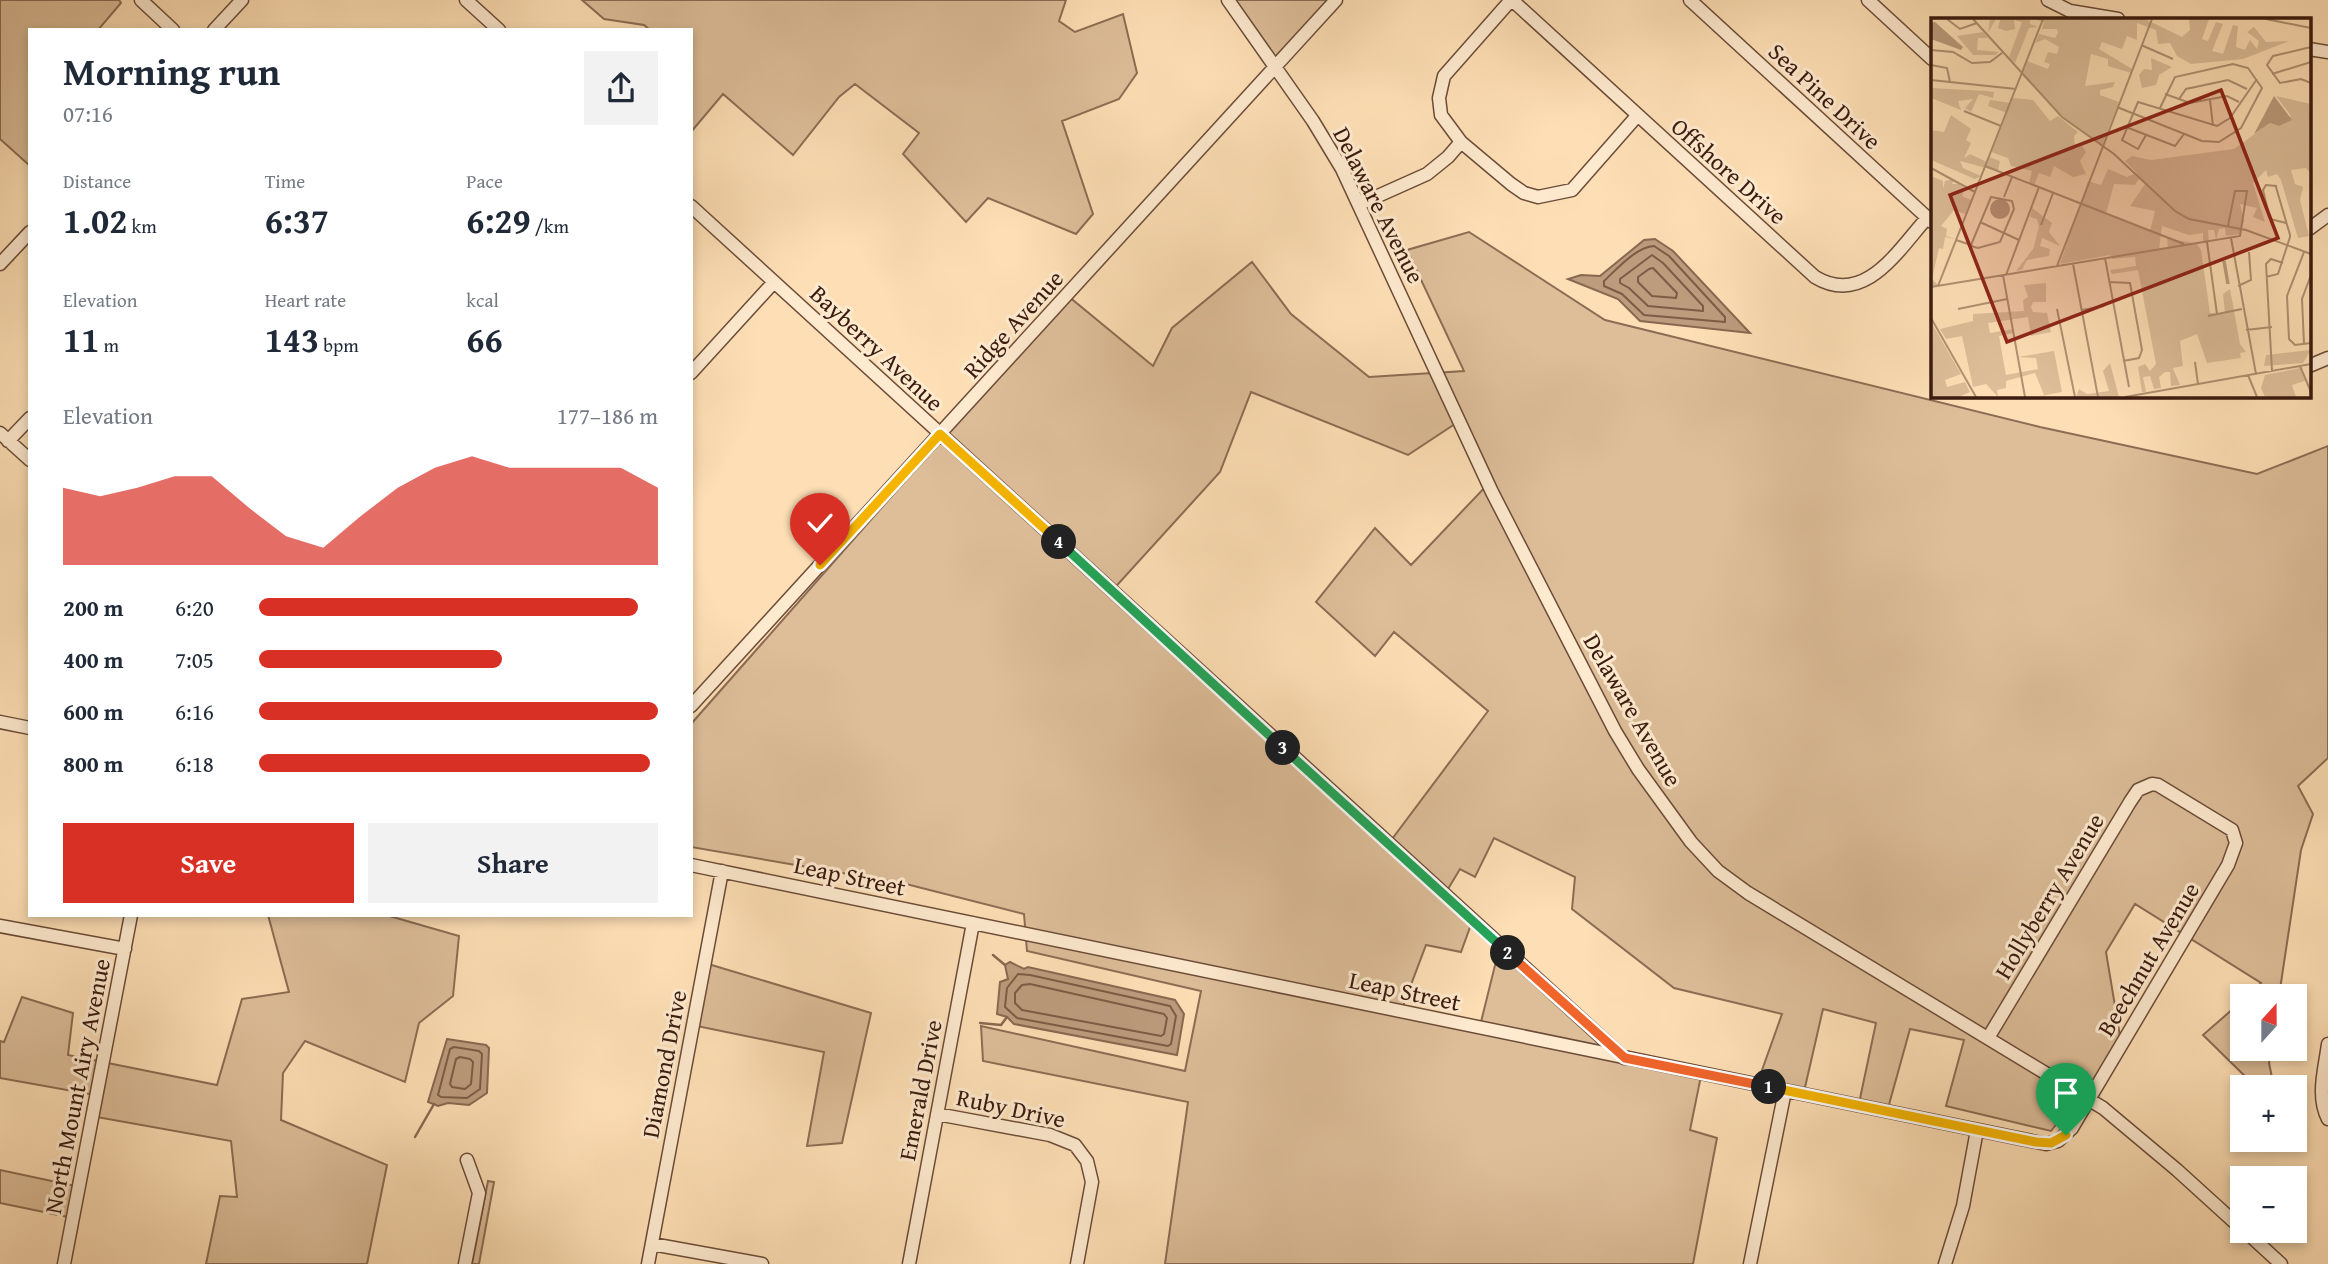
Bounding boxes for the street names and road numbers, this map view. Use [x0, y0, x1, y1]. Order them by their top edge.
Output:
street label: Sea Pine Drive [1761, 34, 1889, 158]
street label: Offshore Drive [1663, 109, 1795, 233]
street label: Delaware Avenue [1324, 121, 1434, 289]
street label: Ridge Avenue [955, 262, 1071, 386]
street label: Bayberry Avenue [802, 277, 952, 419]
street label: Delaware Avenue [1575, 627, 1691, 793]
street label: Hollyberry Avenue [1986, 806, 2112, 986]
street label: Leap Street [791, 847, 910, 905]
street label: Beechnut Avenue [2088, 875, 2208, 1043]
street label: North Mount Airy Avenue [35, 955, 119, 1217]
street label: Leap Street [1346, 962, 1465, 1020]
street label: Diamond Drive [633, 987, 695, 1141]
street label: Emerald Drive [889, 1017, 951, 1163]
street label: Ruby Drive [953, 1079, 1069, 1137]

